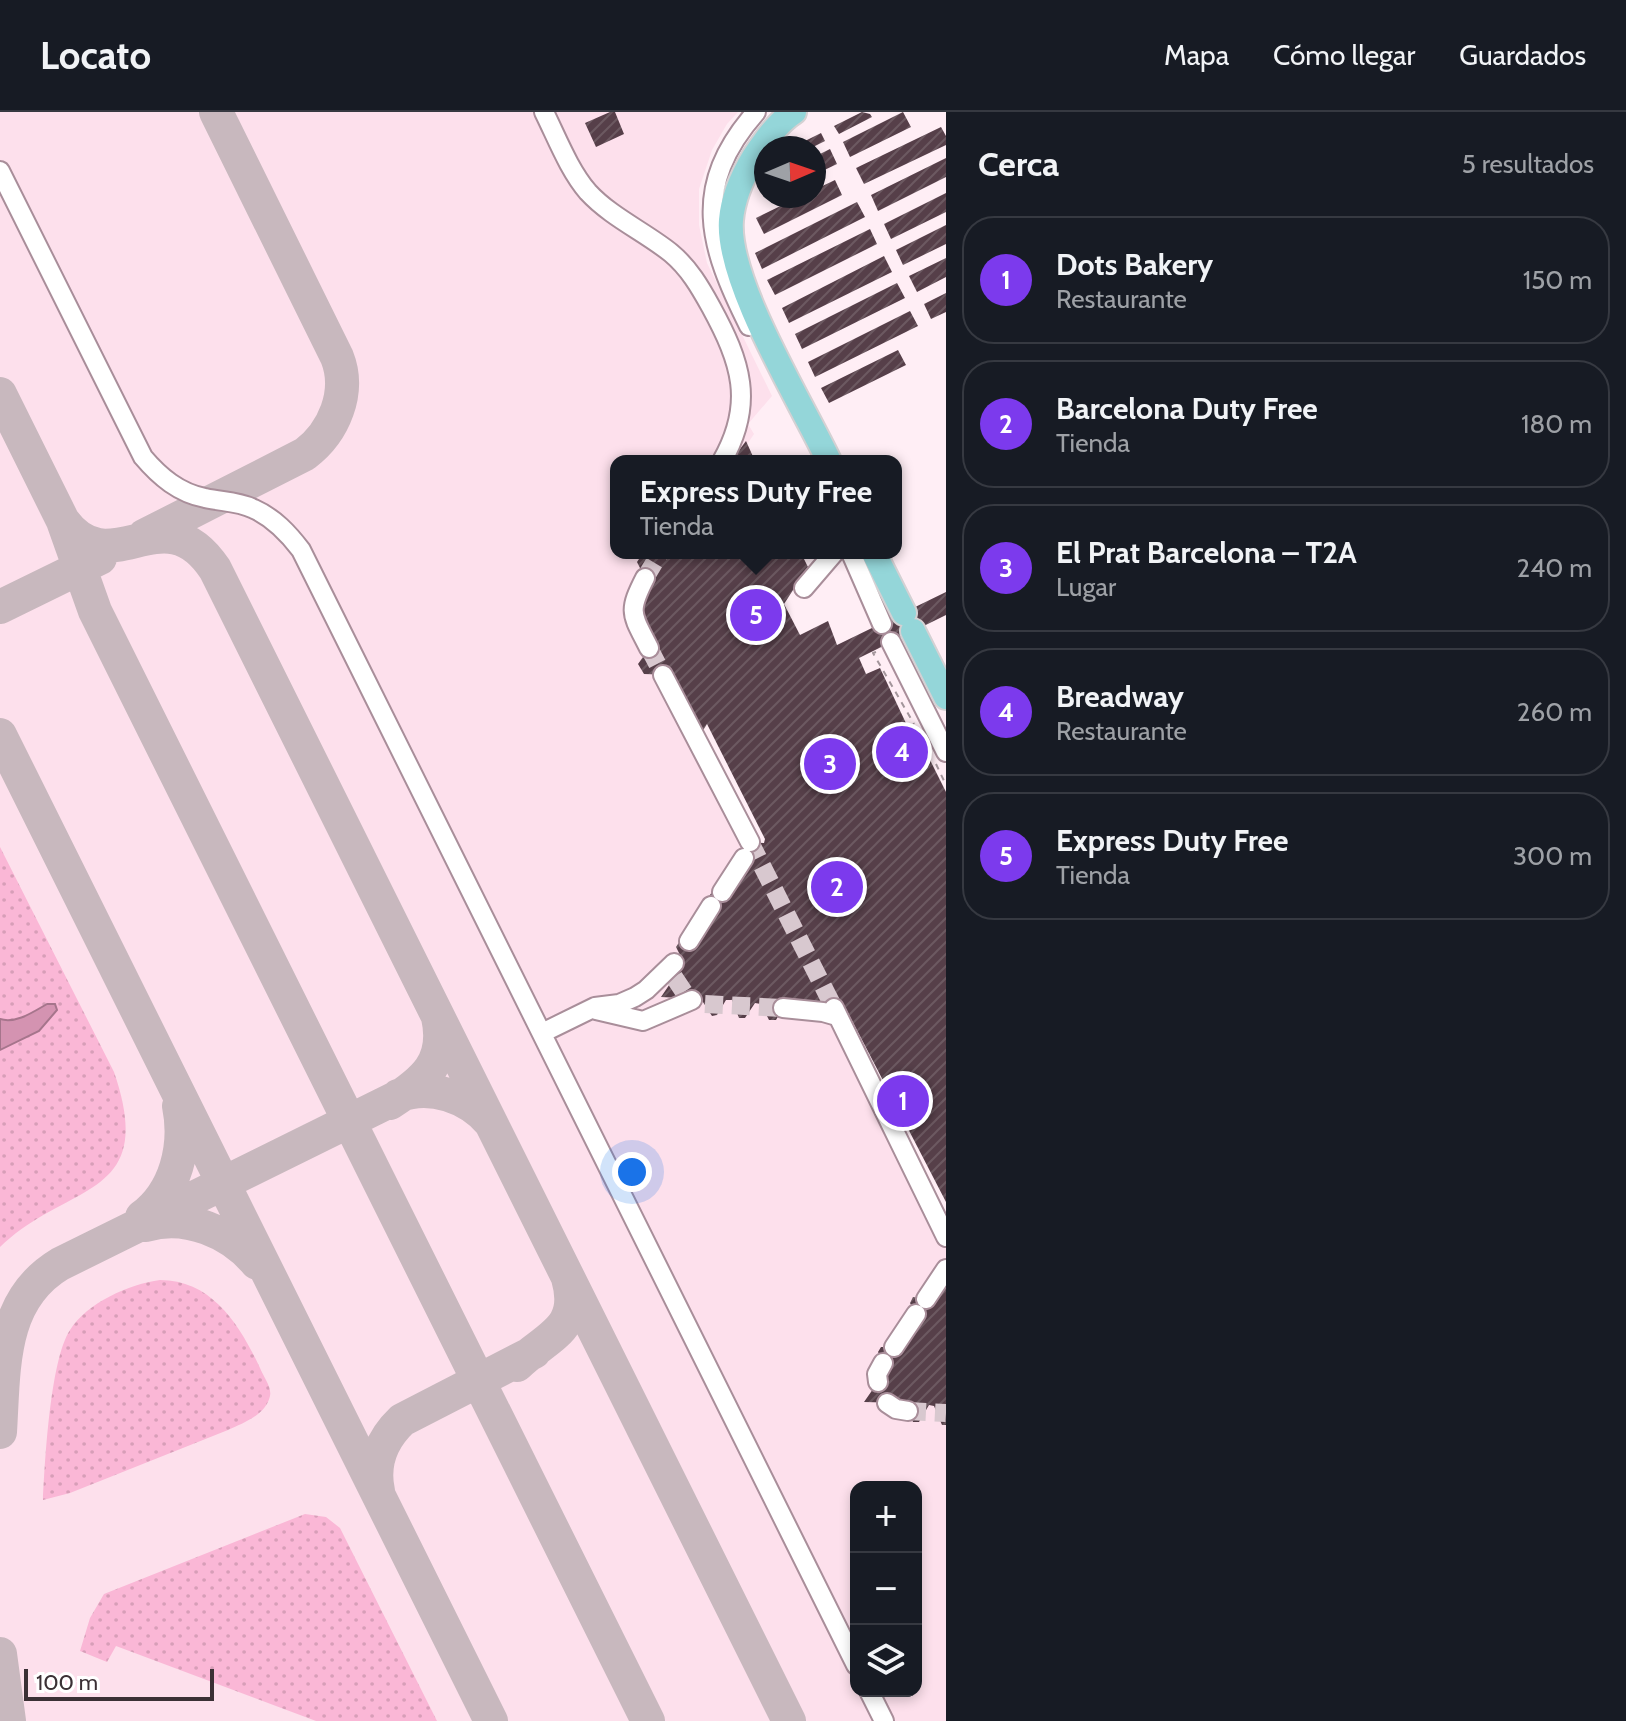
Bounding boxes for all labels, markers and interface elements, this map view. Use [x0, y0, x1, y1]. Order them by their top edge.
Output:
text: Locato [40, 32, 151, 79]
text: Mapa [1164, 38, 1229, 72]
text: Cómo llegar [1273, 38, 1415, 72]
text: Guardados [1459, 38, 1586, 72]
north arrow [754, 136, 826, 208]
text: Cerca [978, 143, 1059, 185]
text: 5 resultados [1462, 148, 1594, 180]
text: Dots Bakery [1056, 246, 1213, 283]
text: 1 [1001, 264, 1011, 296]
text: 150 m [1523, 264, 1592, 296]
text: Restaurante [1056, 283, 1187, 315]
text: Barcelona Duty Free [1056, 390, 1318, 427]
text: 2 [999, 408, 1013, 440]
text: 180 m [1521, 408, 1592, 440]
text: Tienda [1056, 427, 1130, 459]
popup [610, 455, 902, 559]
text: Express Duty Free [640, 473, 872, 510]
text: Tienda [640, 510, 714, 542]
text: El Prat Barcelona – T2A [1056, 534, 1357, 571]
text: 3 [999, 552, 1013, 584]
text: 240 m [1517, 552, 1592, 584]
text: Lugar [1056, 571, 1116, 603]
pin: 5 [730, 585, 782, 645]
text: Breadway [1056, 678, 1184, 715]
text: 4 [998, 696, 1014, 728]
text: 260 m [1517, 696, 1592, 728]
text: Restaurante [1056, 715, 1187, 747]
pin: 4 [876, 722, 928, 782]
pin: 3 [804, 734, 856, 794]
text: Express Duty Free [1056, 822, 1289, 859]
text: 5 [999, 840, 1013, 872]
text: 300 m [1513, 840, 1592, 872]
pin: 2 [811, 857, 863, 917]
text: Tienda [1056, 859, 1130, 891]
pin: 1 [877, 1071, 929, 1131]
your location [612, 1152, 652, 1192]
map controls [850, 1481, 922, 1697]
button: + [850, 1481, 922, 1553]
button: − [850, 1553, 922, 1625]
button: layers [850, 1625, 922, 1697]
scale bar [24, 1665, 214, 1701]
text: 100 m [36, 1669, 98, 1696]

